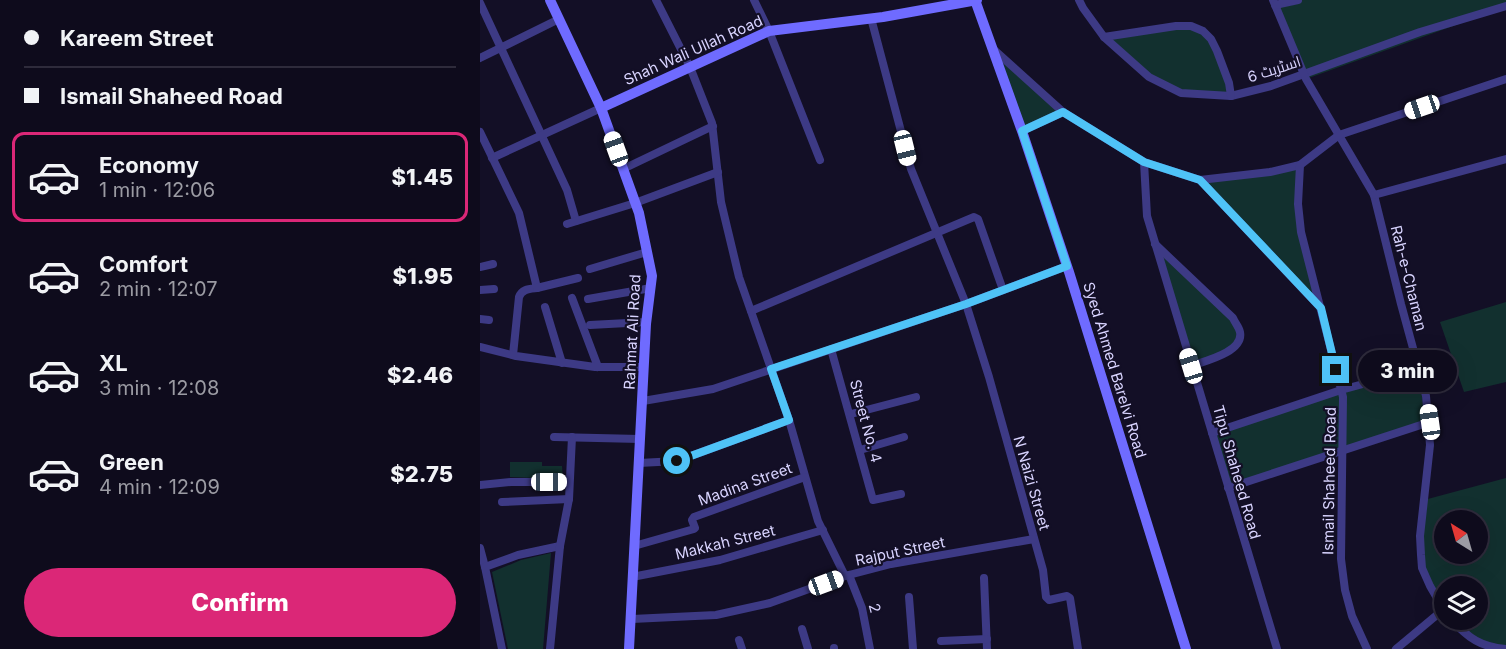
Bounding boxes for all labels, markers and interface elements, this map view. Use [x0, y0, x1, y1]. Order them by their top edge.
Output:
street label: Shah Wali Ullah Road [621, 11, 765, 89]
text: Kareem Street [60, 25, 214, 51]
street label: اسٹریٹ 6 [1245, 51, 1303, 87]
text: Ismail Shaheed Road [60, 83, 283, 109]
car [1402, 93, 1442, 121]
car [892, 128, 918, 168]
car [601, 129, 631, 169]
icon: car [27, 150, 81, 204]
text: Economy [99, 152, 199, 178]
text: $1.45 [392, 164, 453, 190]
text: 1 min · 12:06 [99, 178, 215, 202]
street label: Rah-e-Chaman [1387, 223, 1431, 333]
icon: car [27, 249, 81, 303]
text: Comfort [99, 251, 188, 277]
text: $1.95 [392, 263, 453, 289]
street label: Rahmat Ali Road [619, 274, 645, 390]
text: 2 min · 12:07 [99, 277, 218, 301]
street label: Syed Ahmed Barelvi Road [1079, 280, 1151, 460]
car [1177, 346, 1205, 386]
icon: car [27, 348, 81, 402]
callout: 3 min [1357, 349, 1456, 391]
text: XL [99, 350, 128, 376]
route end [1322, 356, 1349, 383]
text: 3 min [1380, 359, 1435, 383]
text: $2.46 [387, 362, 453, 388]
text: 3 min · 12:08 [99, 376, 219, 400]
street label: Street No. 4 [846, 377, 886, 465]
street label: Tipu Shaheed Road [1209, 403, 1265, 541]
car [1419, 403, 1441, 441]
street label: Ismail Shaheed Road [1318, 407, 1340, 555]
street label: N Naizi Street [1009, 434, 1055, 532]
icon: car [27, 447, 81, 501]
route start [663, 447, 690, 474]
text: Green [99, 449, 164, 475]
street label: Madina Street [695, 458, 795, 510]
text: $2.75 [390, 461, 453, 487]
car [531, 473, 567, 491]
text: 4 min · 12:09 [99, 475, 220, 499]
north arrow [1434, 510, 1488, 564]
map controls [1434, 510, 1488, 630]
street label: Makkah Street [673, 520, 777, 564]
street label: Rajput Street [853, 532, 947, 570]
button: Confirm [24, 568, 456, 637]
car [806, 568, 846, 598]
button: layers [1434, 576, 1488, 630]
street label: 2 [865, 601, 885, 615]

